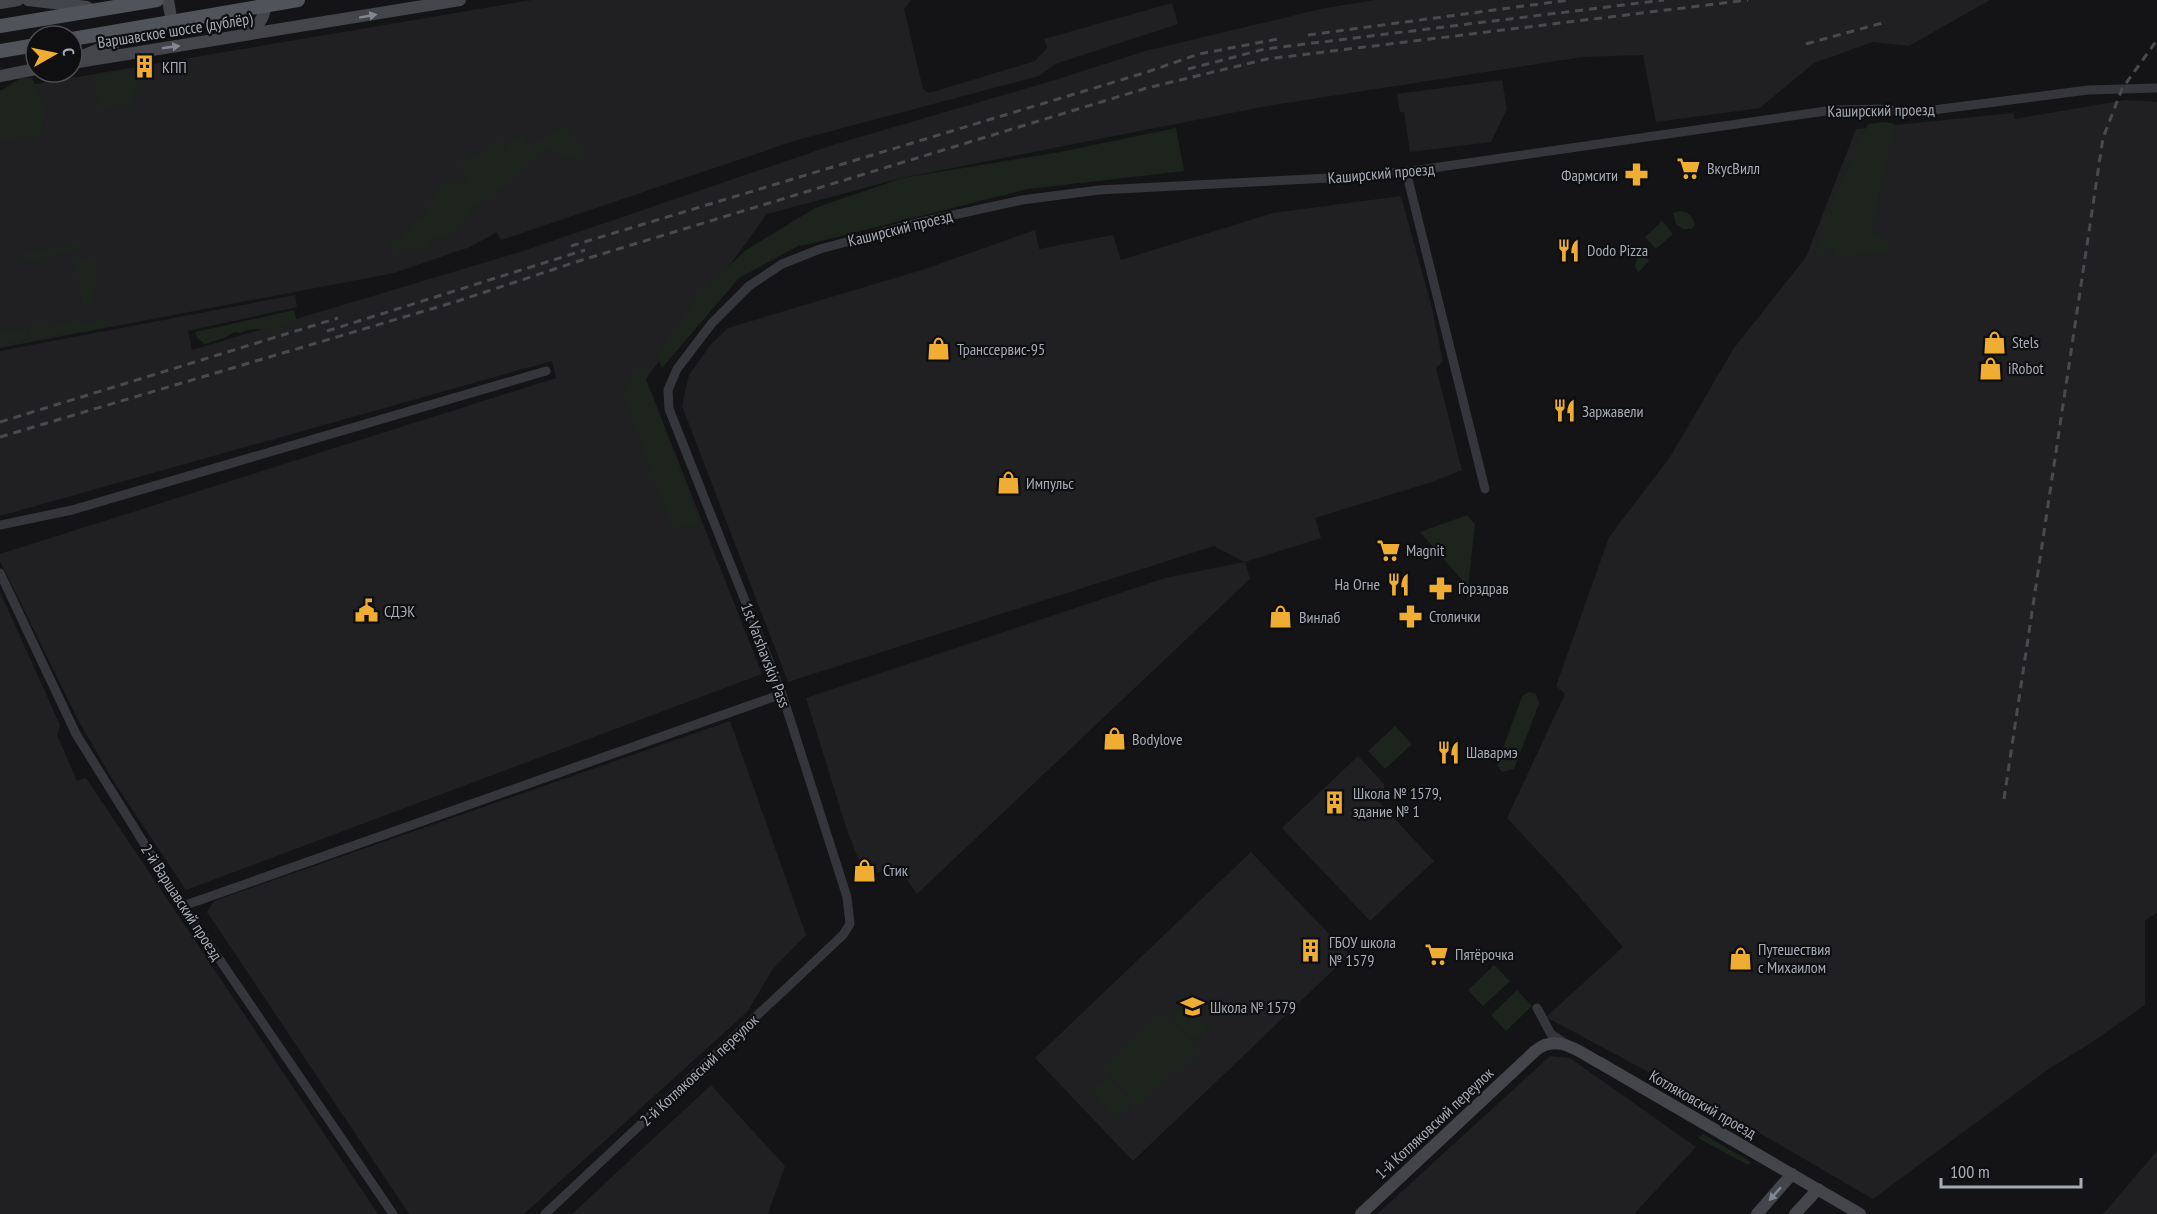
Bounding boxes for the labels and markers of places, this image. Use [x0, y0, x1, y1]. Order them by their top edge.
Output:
building icon: КПП [131, 54, 157, 80]
place label: КПП [162, 57, 187, 77]
supermarket icon: ВкусВилл [1676, 155, 1702, 181]
place label: ВкусВилл [1707, 158, 1760, 178]
pharmacy icon: Фармсити [1623, 162, 1649, 188]
place label: Фармсити [1561, 165, 1618, 185]
restaurant icon: Dodo Pizza [1556, 237, 1582, 263]
place label: Dodo Pizza [1587, 240, 1648, 260]
shop icon: Stels [1981, 329, 2007, 355]
place label: Stels [2012, 332, 2039, 352]
shop icon: Транссервис-95 [926, 336, 952, 362]
place label: Транссервис-95 [957, 339, 1045, 359]
shop icon: iRobot [1977, 355, 2003, 381]
place label: iRobot [2008, 358, 2044, 378]
restaurant icon: Заржавели [1551, 398, 1577, 424]
place label: Заржавели [1582, 401, 1644, 421]
shop icon: Импульс [995, 470, 1021, 496]
place label: Импульс [1026, 473, 1074, 493]
supermarket icon: Magnit [1375, 537, 1401, 563]
place label: Magnit [1406, 540, 1445, 560]
restaurant icon: На Огне [1385, 571, 1411, 597]
place label: На Огне [1335, 574, 1380, 594]
pharmacy icon: Горздрав [1427, 575, 1453, 601]
place label: Горздрав [1458, 578, 1509, 598]
public building icon: СДЭК [353, 598, 379, 624]
place label: СДЭК [384, 601, 415, 621]
pharmacy icon: Столички [1398, 603, 1424, 629]
shop icon: Винлаб [1268, 604, 1294, 630]
place label: Столички [1429, 606, 1480, 626]
place label: Винлаб [1299, 607, 1340, 627]
shop icon: Bodylove [1101, 726, 1127, 752]
place label: Bodylove [1132, 729, 1183, 749]
restaurant icon: Шавармэ [1435, 739, 1461, 765]
place label: Шавармэ [1466, 742, 1518, 762]
place label: Школа № 1579, здание № 1 [1353, 783, 1442, 821]
building icon: Школа № 1579, здание № 1 [1322, 789, 1348, 815]
shop icon: Стик [852, 857, 878, 883]
place label: Стик [883, 860, 909, 880]
place label: ГБОУ школа № 1579 [1329, 932, 1396, 970]
building icon: ГБОУ школа № 1579 [1298, 938, 1324, 964]
place label: Путешествия с Михаилом [1758, 939, 1830, 977]
supermarket icon: Пятёрочка [1424, 941, 1450, 967]
place label: Пятёрочка [1455, 944, 1514, 964]
shop icon: Путешествия с Михаилом [1727, 945, 1753, 971]
school or university icon: Школа № 1579 [1179, 994, 1205, 1020]
place label: Школа № 1579 [1210, 997, 1296, 1017]

